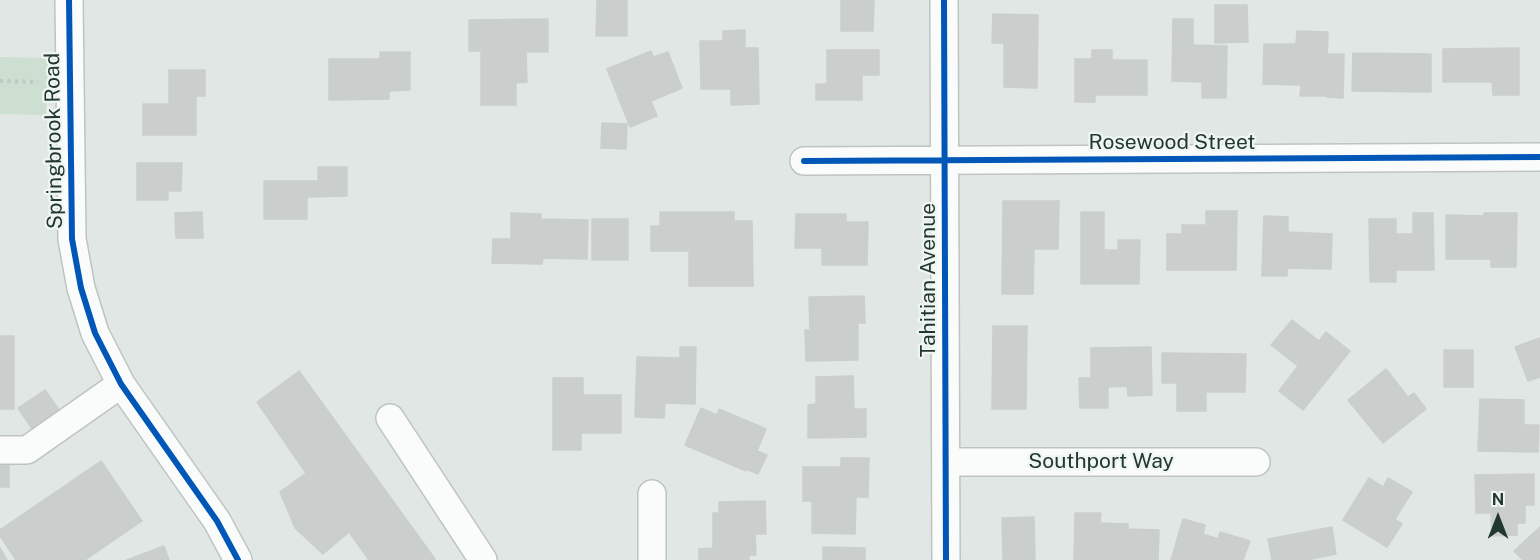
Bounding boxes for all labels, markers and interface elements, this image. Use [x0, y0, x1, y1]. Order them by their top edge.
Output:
street label: Springbrook Road [40, 53, 68, 229]
street label: Rosewood Street [1089, 130, 1255, 156]
street label: Tahitian Avenue [916, 203, 942, 357]
street label: Southport Way [1028, 449, 1174, 475]
north arrow [1468, 488, 1528, 548]
text: N [1492, 490, 1504, 509]

